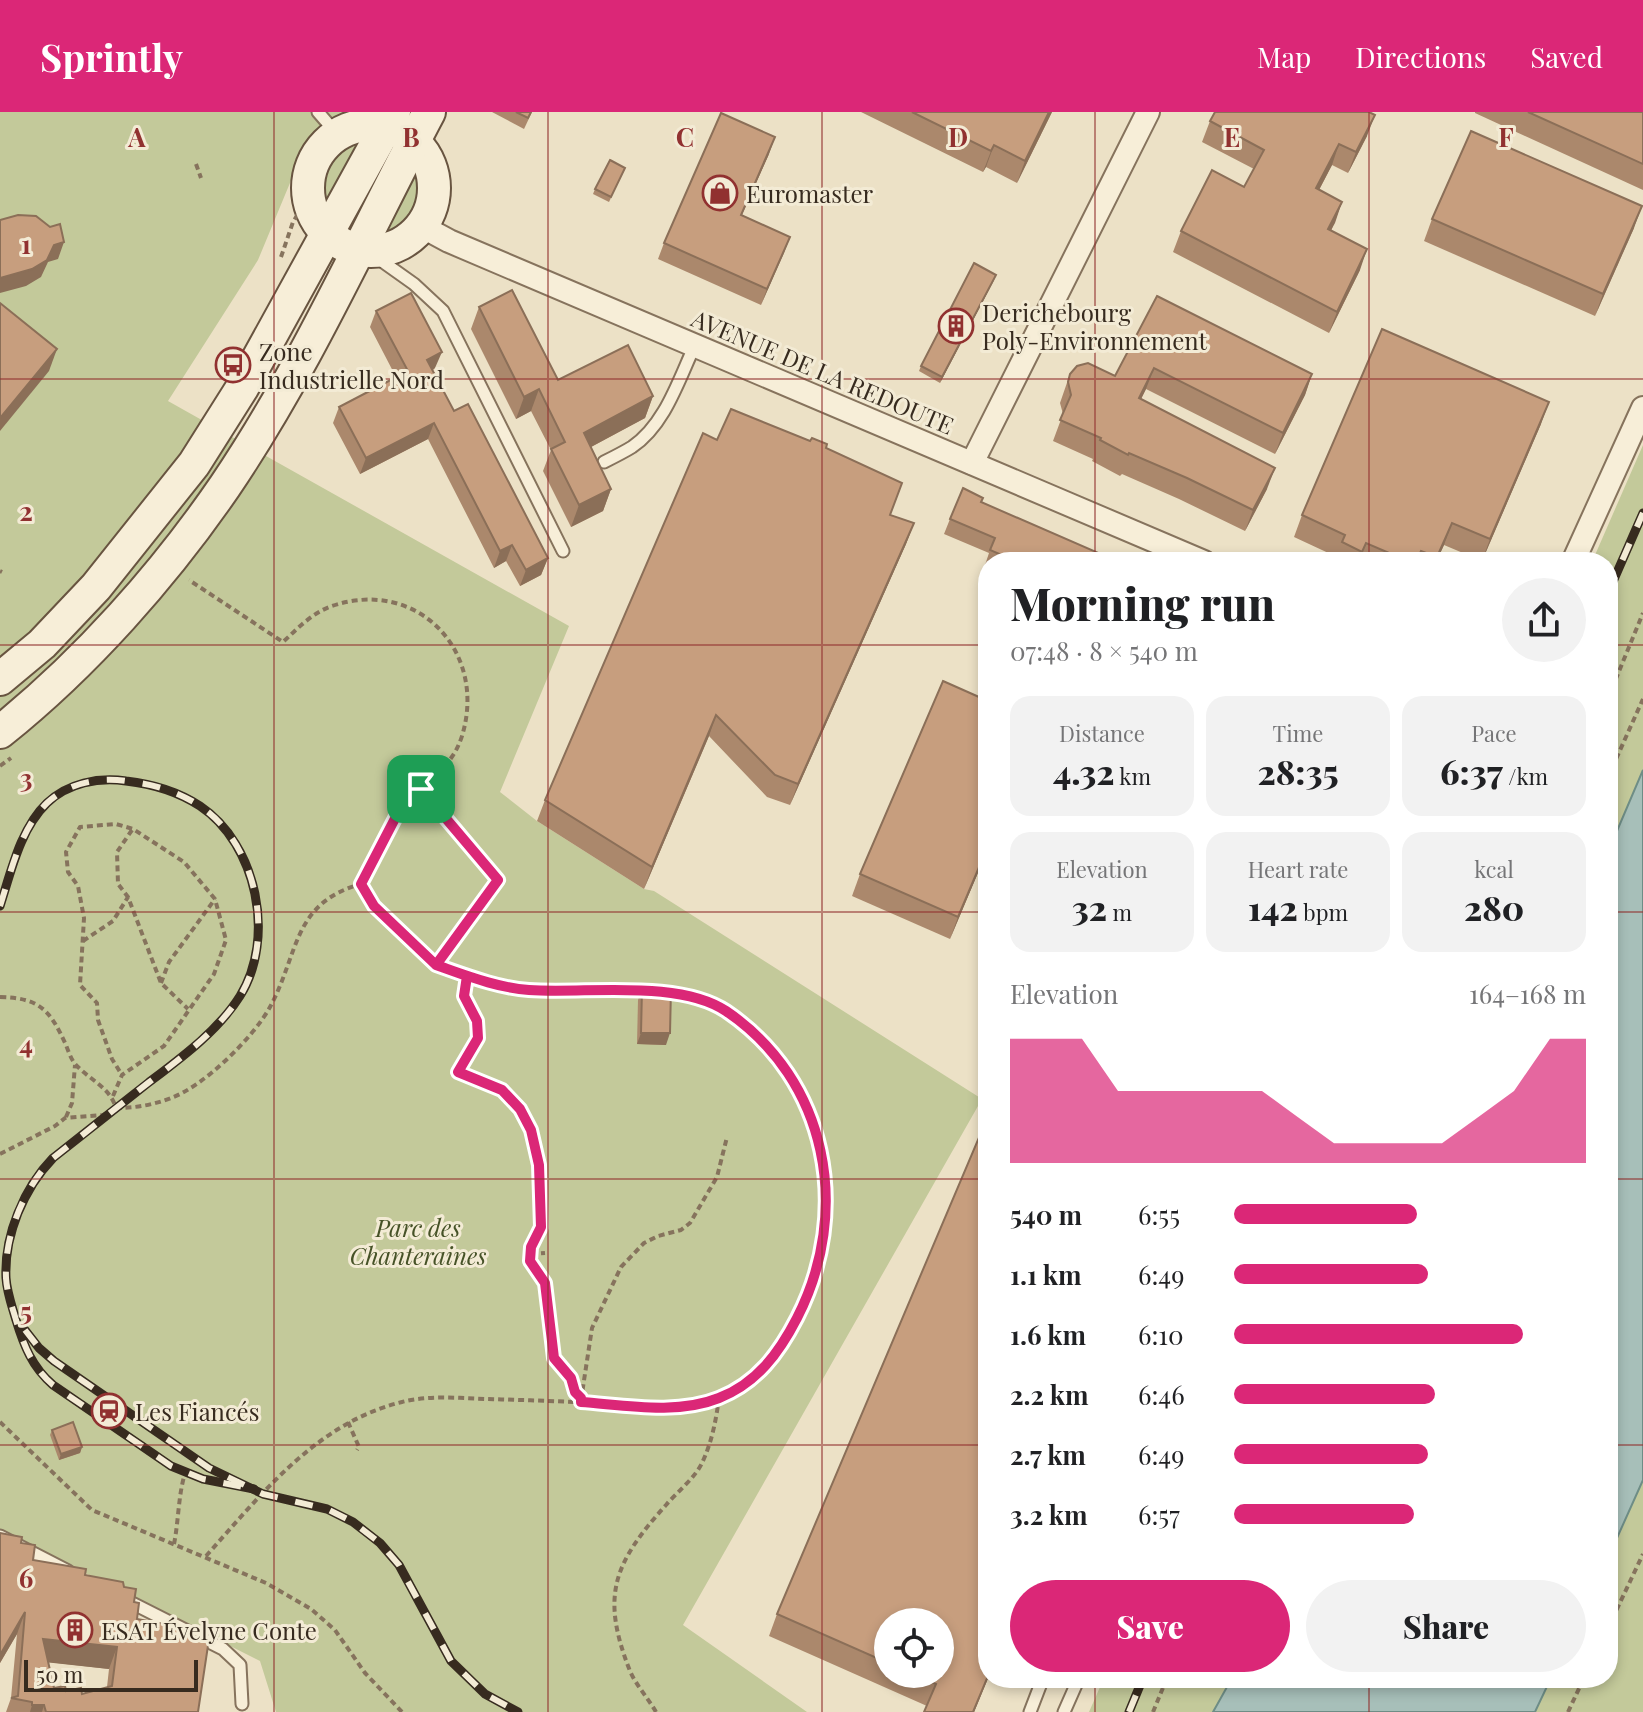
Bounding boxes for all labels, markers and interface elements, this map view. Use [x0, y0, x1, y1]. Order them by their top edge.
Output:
text: Sprintly [40, 31, 183, 82]
text: Map [1257, 38, 1311, 75]
text: Directions [1355, 38, 1486, 75]
text: Saved [1530, 38, 1603, 75]
text: A [127, 119, 146, 154]
text: B [402, 119, 420, 154]
text: C [676, 119, 694, 154]
text: D [948, 119, 968, 154]
text: E [1224, 119, 1240, 154]
text: F [1498, 119, 1514, 154]
shop icon: Euromaster [701, 174, 739, 212]
place label: Euromaster [746, 177, 874, 209]
text: 1 [21, 226, 31, 261]
place label: Derichebourg Poly-Environnement [982, 296, 1208, 356]
street label: AVENUE DE LA REDOUTE [686, 301, 959, 441]
building icon: Derichebourg Poly-Environnement [937, 307, 975, 345]
place label: Zone Industrielle Nord [259, 335, 444, 395]
bus stop icon: Zone Industrielle Nord [214, 346, 252, 384]
text: 2 [19, 493, 33, 528]
text: Morning run [1010, 573, 1275, 632]
button: share [1502, 578, 1586, 662]
text: 07:48 · 8 × 540 m [1010, 633, 1198, 668]
text: Distance [1059, 718, 1145, 748]
text: Time [1273, 718, 1323, 748]
text: Pace [1471, 718, 1517, 748]
text: 4.32 [1053, 748, 1115, 794]
text: 28:35 [1257, 748, 1339, 794]
text: 6:37 [1440, 748, 1503, 794]
pin [387, 755, 455, 823]
text: 3 [20, 760, 32, 795]
text: km [1115, 761, 1151, 791]
text: /km [1503, 761, 1548, 791]
icon: arrive [399, 767, 443, 811]
text: Elevation [1056, 854, 1148, 884]
text: Heart rate [1248, 854, 1348, 884]
text: kcal [1474, 854, 1514, 884]
text: 32 [1072, 884, 1107, 930]
text: 142 [1248, 884, 1298, 930]
text: 280 [1464, 884, 1524, 930]
text: m [1107, 897, 1132, 927]
text: bpm [1298, 897, 1348, 927]
text: Elevation [1010, 976, 1118, 1011]
text: 164–168 m [1469, 976, 1586, 1011]
text: 4 [19, 1026, 33, 1061]
text: 540 m [1010, 1197, 1082, 1232]
text: 6:55 [1138, 1197, 1180, 1232]
park label: Parc des Chanteraines [350, 1211, 486, 1271]
text: 1.1 km [1010, 1257, 1081, 1292]
text: 6:49 [1138, 1257, 1184, 1292]
text: 5 [20, 1293, 32, 1328]
text: 1.6 km [1010, 1317, 1086, 1352]
text: 6:10 [1138, 1317, 1184, 1352]
text: 2.2 km [1010, 1377, 1088, 1412]
text: 6:46 [1138, 1377, 1185, 1412]
station icon: Les Fiancés [90, 1392, 128, 1430]
place label: Les Fiancés [135, 1395, 259, 1427]
text: 2.7 km [1010, 1437, 1086, 1472]
text: 6:49 [1138, 1437, 1184, 1472]
text: 3.2 km [1010, 1497, 1088, 1532]
text: 6:57 [1138, 1497, 1180, 1532]
text: 6 [19, 1560, 33, 1595]
button: Save [1010, 1580, 1290, 1672]
button: Share [1306, 1580, 1586, 1672]
map controls [874, 1608, 954, 1688]
button: locate [874, 1608, 954, 1688]
building icon: ESAT Évelyne Conte [56, 1611, 94, 1649]
place label: ESAT Évelyne Conte [101, 1614, 317, 1646]
scale bar [24, 1656, 198, 1692]
text: 50 m [36, 1659, 83, 1689]

